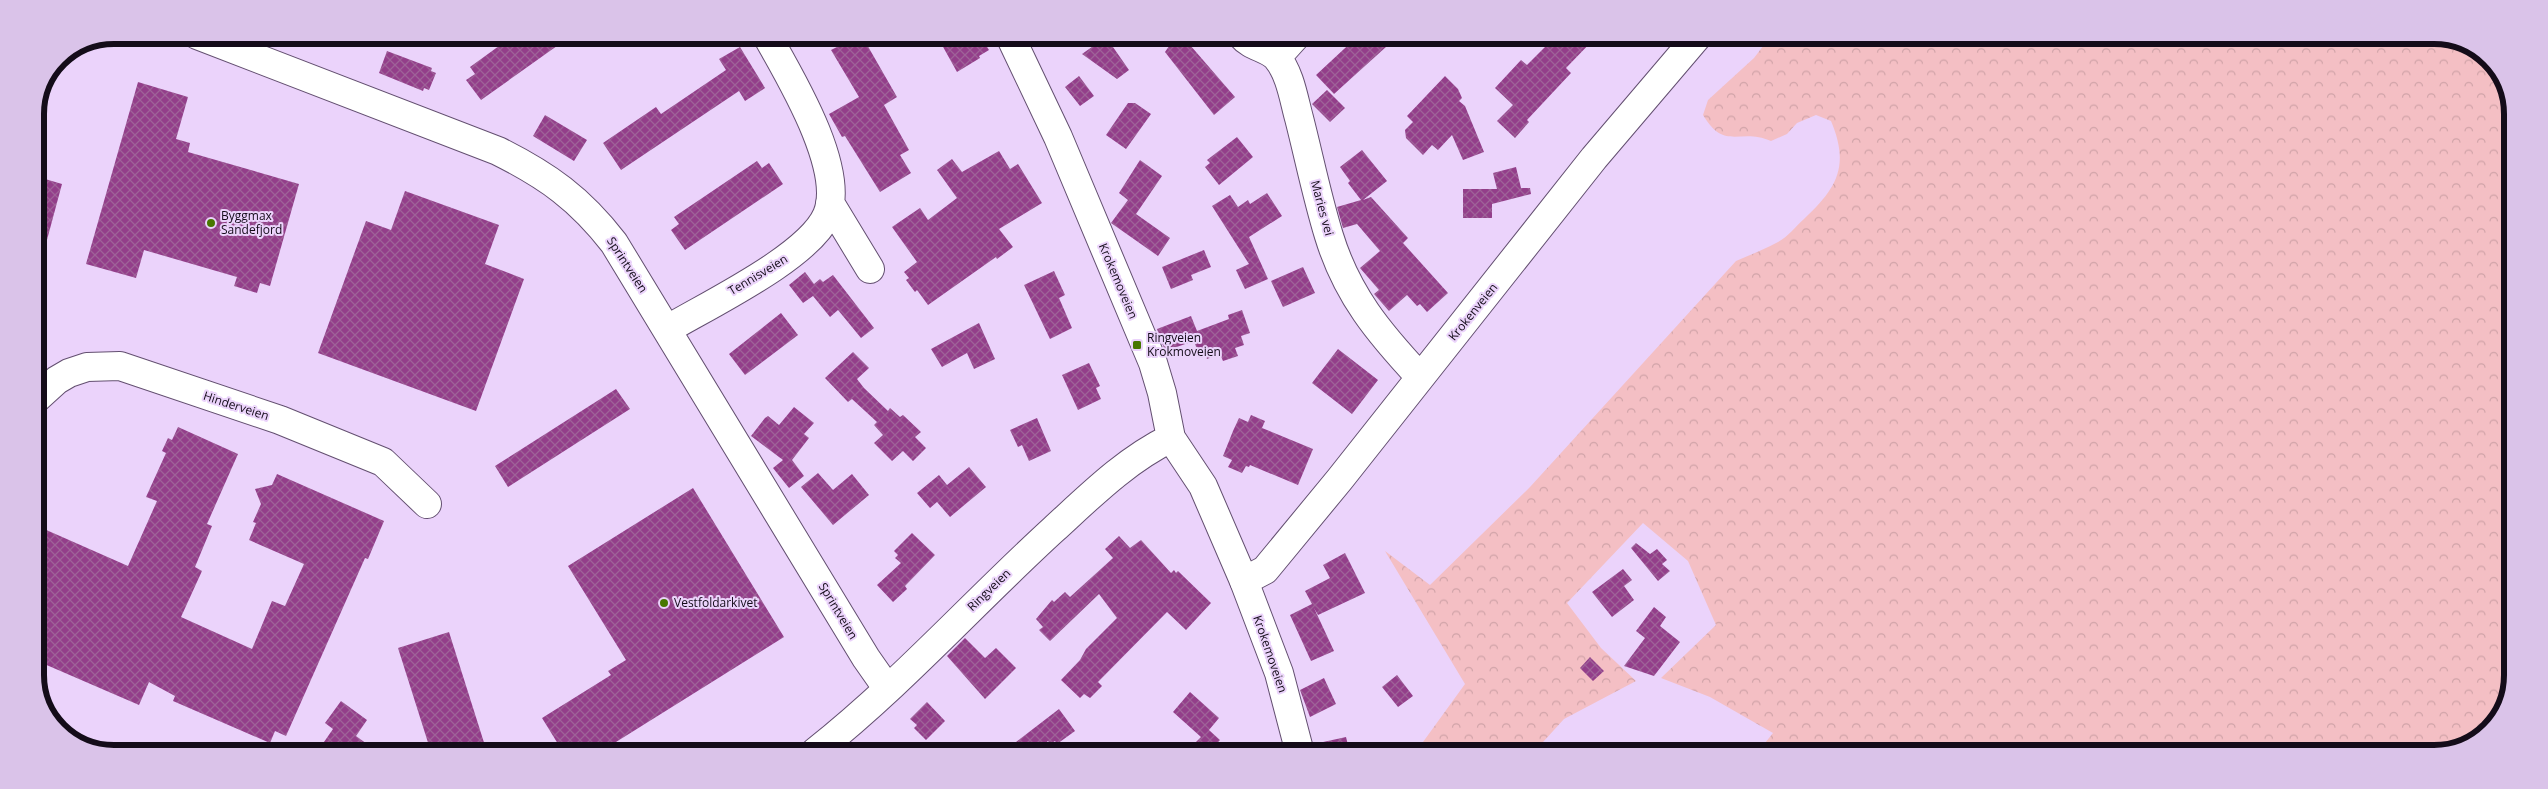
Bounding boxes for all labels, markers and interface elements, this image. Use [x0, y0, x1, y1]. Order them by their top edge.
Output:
street label: Maries vei [1307, 178, 1338, 237]
place label: Byggmax Sandefjord [221, 207, 282, 238]
marker: Byggmax Sandefjord [205, 217, 217, 229]
street label: Sprintveien [603, 234, 652, 296]
street label: Krokemoveien [1095, 240, 1142, 321]
street label: Tennisveien [725, 250, 791, 299]
street label: Krokenveien [1444, 279, 1501, 344]
place label: Ringveien Krokmoveien [1147, 329, 1221, 360]
marker: Ringveien Krokmoveien [1131, 339, 1143, 351]
street label: Hinderveien [201, 387, 271, 424]
street label: Ringveien [963, 565, 1014, 615]
street label: Sprintveien [815, 579, 862, 642]
place label: Vestfoldarkivet [674, 594, 757, 611]
marker: Vestfoldarkivet [658, 597, 670, 609]
street label: Krokemoveien [1249, 613, 1292, 695]

